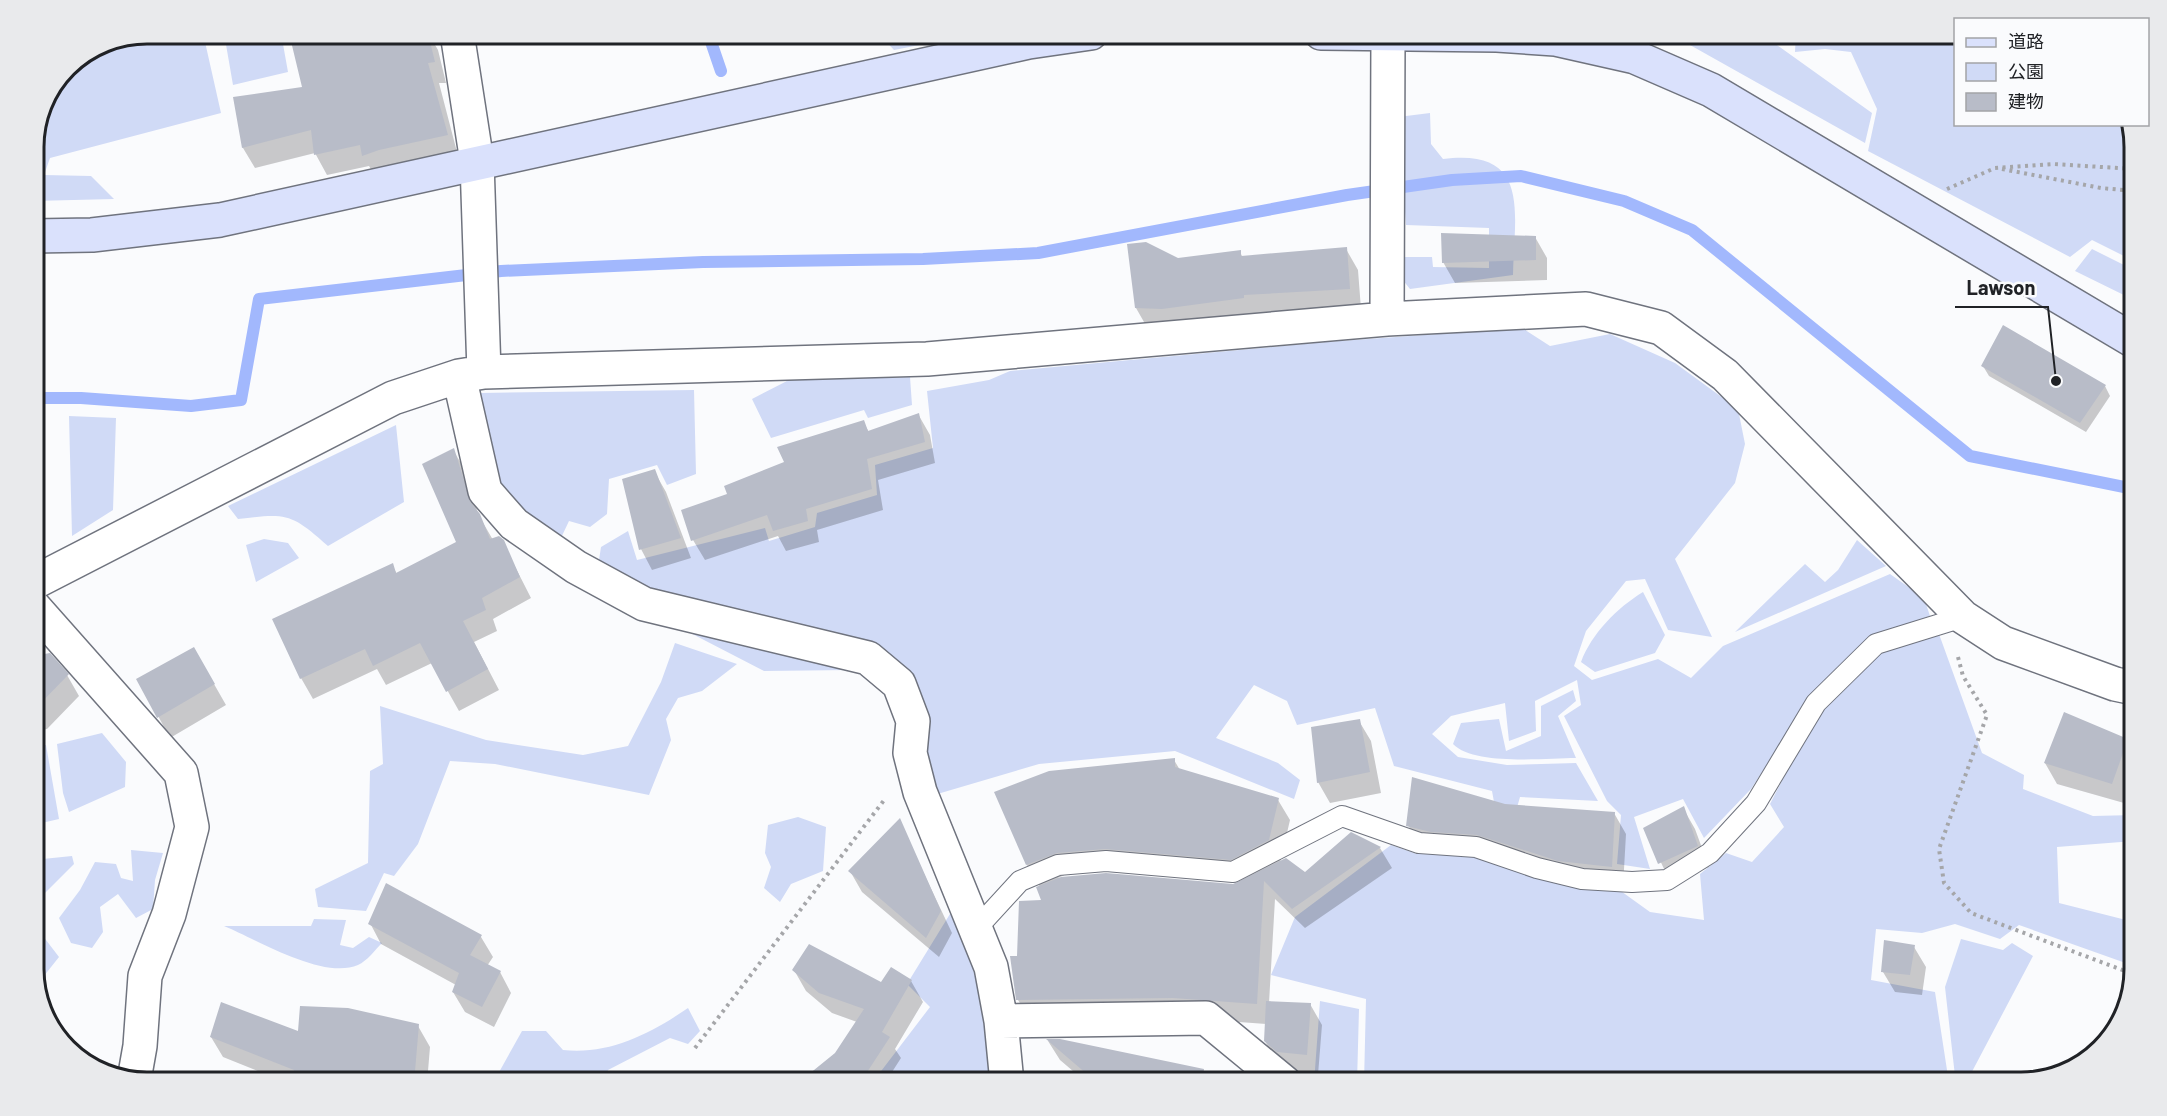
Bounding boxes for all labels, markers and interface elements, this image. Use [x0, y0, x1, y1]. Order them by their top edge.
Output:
legend [1954, 18, 2149, 126]
text: 道路 [2008, 30, 2044, 52]
text: 公園 [2008, 60, 2044, 82]
text: 建物 [2008, 90, 2044, 112]
callout: Lawson [1955, 269, 2048, 307]
text: Lawson [1967, 275, 2035, 299]

